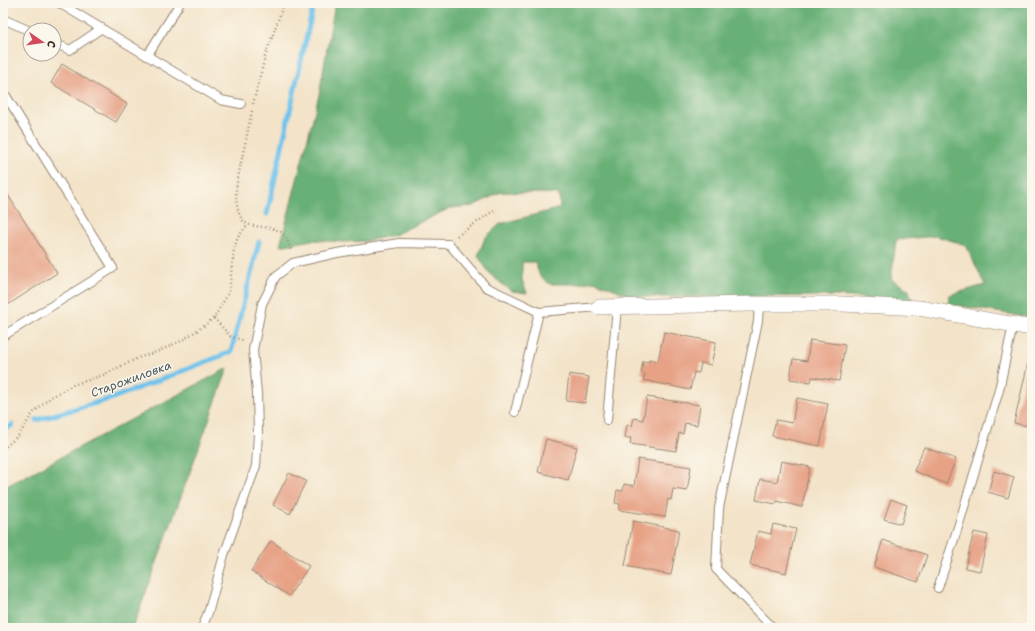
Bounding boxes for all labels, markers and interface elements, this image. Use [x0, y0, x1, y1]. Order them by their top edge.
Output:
north arrow [22, 22, 62, 62]
text: С [43, 39, 59, 49]
water label: Старожиловка [88, 357, 174, 401]

